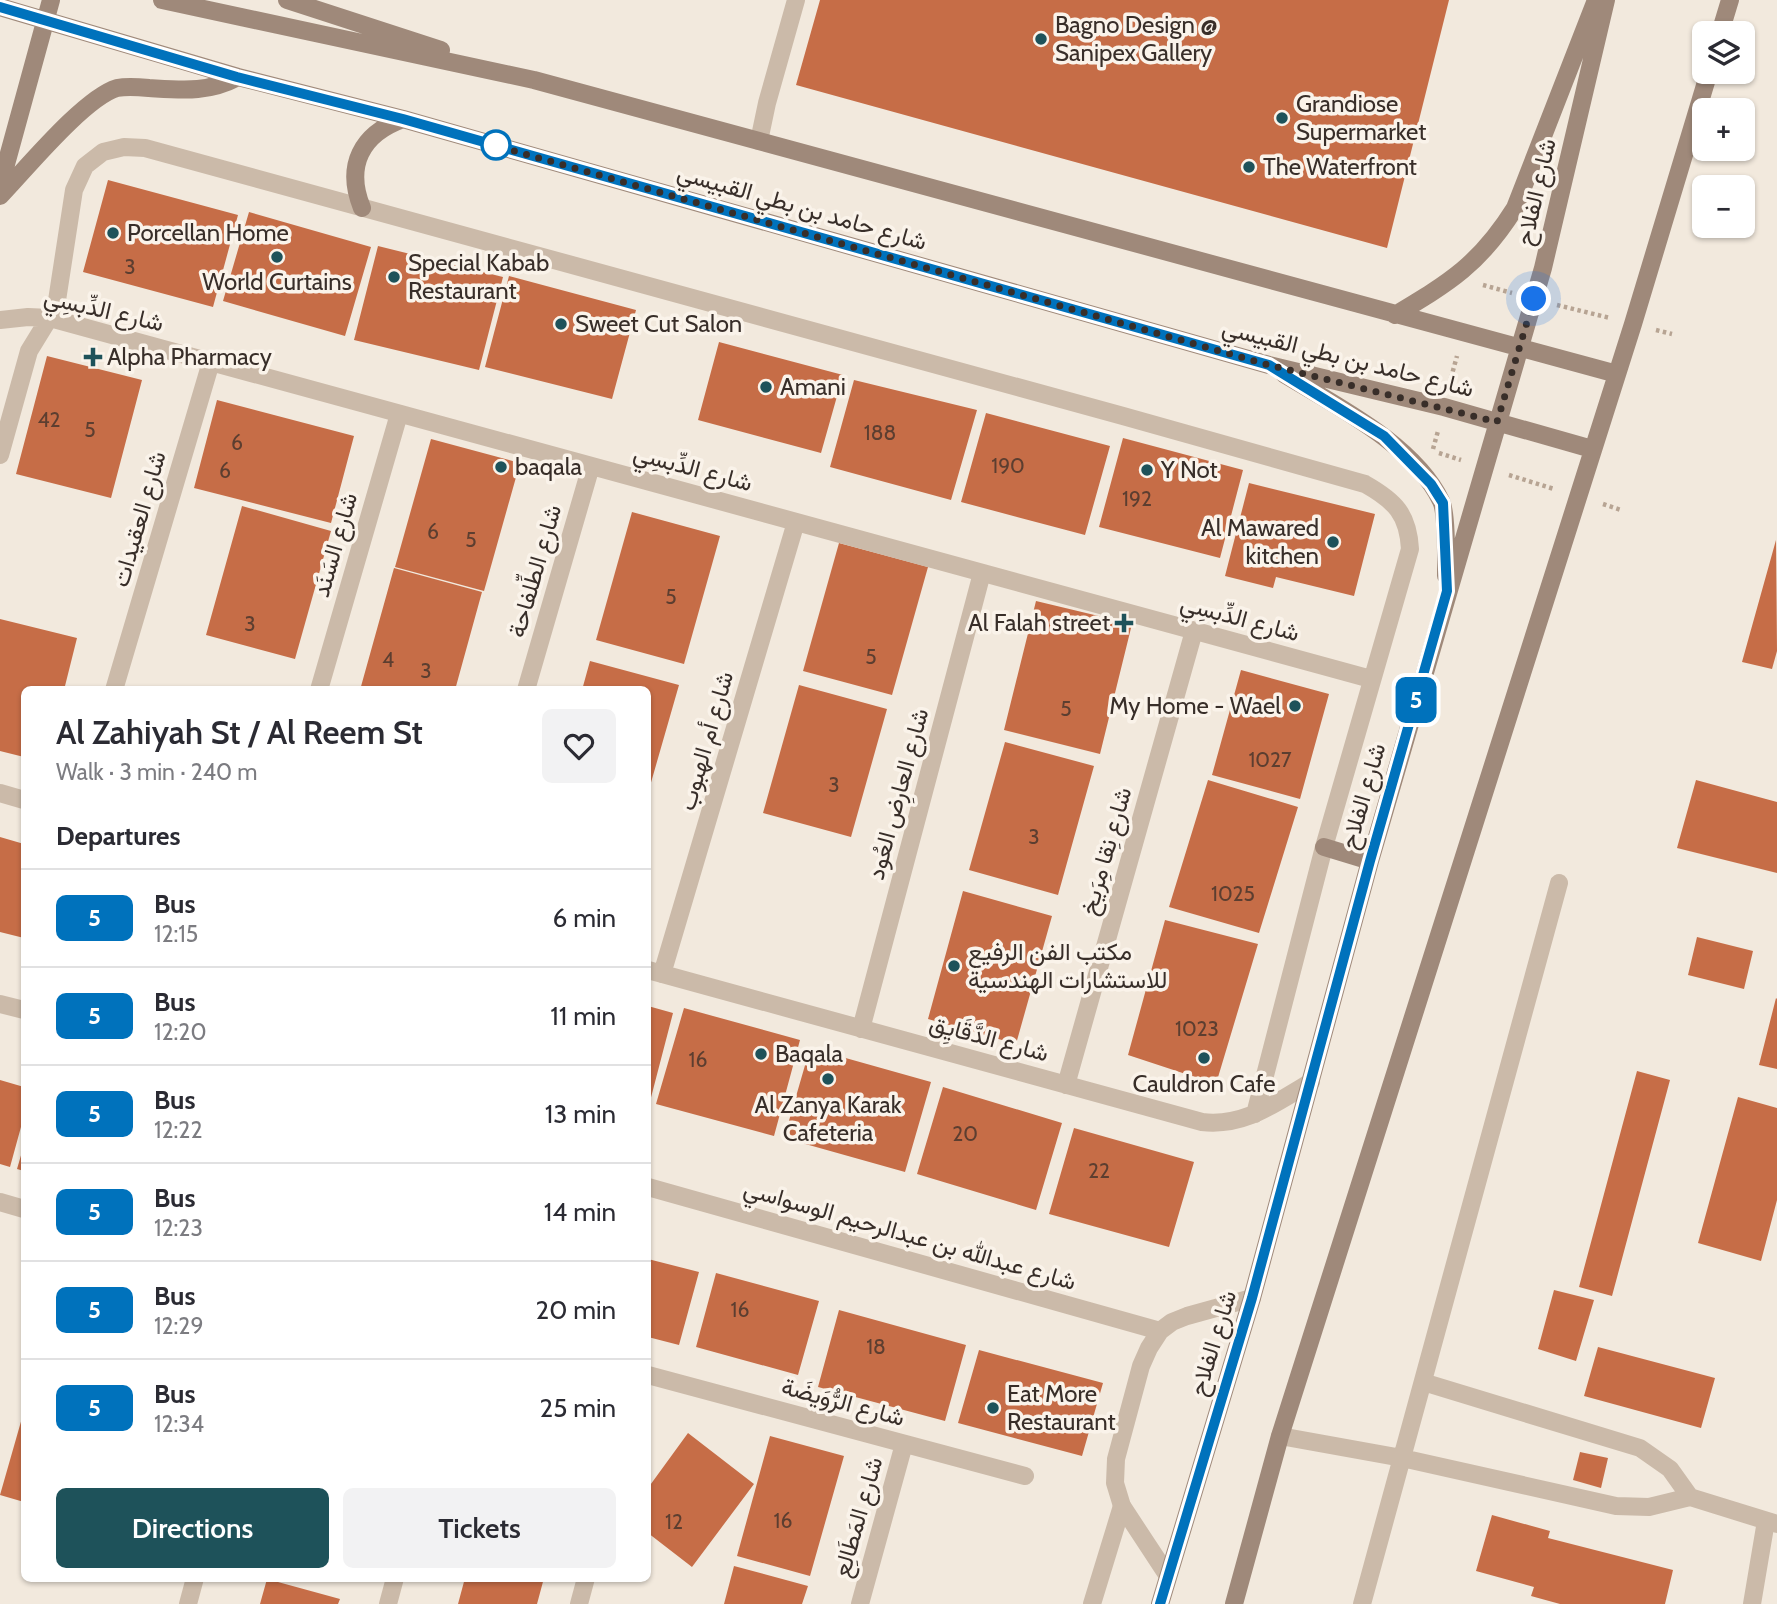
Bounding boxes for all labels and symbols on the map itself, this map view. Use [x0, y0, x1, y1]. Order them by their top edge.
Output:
place label: Bagno Design @ Sanipex Gallery [1055, 10, 1218, 67]
marker: Bagno Design @ Sanipex Gallery [1033, 31, 1049, 47]
place label: Grandiose Supermarket [1296, 89, 1426, 146]
marker: Grandiose Supermarket [1274, 110, 1290, 126]
unlabelled marker [481, 130, 511, 160]
street label: شارع الفلاح [1509, 136, 1564, 249]
place label: The Waterfront [1263, 152, 1417, 181]
street label: شارع حامد بن بطي القبيسي [673, 157, 930, 261]
marker: The Waterfront [1241, 159, 1257, 175]
place label: Porcellan Home [127, 218, 289, 247]
marker: Porcellan Home [105, 225, 121, 241]
place label: Special Kabab Restaurant [408, 248, 549, 305]
marker: World Curtains [269, 249, 285, 265]
house number: 3 [124, 254, 136, 279]
place label: World Curtains [202, 267, 352, 296]
marker: Special Kabab Restaurant [386, 269, 402, 285]
your location [1516, 281, 1551, 316]
street label: شارع الدِّبسِي [40, 282, 167, 342]
place label: Sweet Cut Salon [575, 309, 742, 338]
street label: شارع حامد بن بطي القبيسي [1218, 312, 1477, 408]
marker: Sweet Cut Salon [553, 316, 569, 332]
place label: Alpha Pharmacy [107, 342, 272, 371]
marker: Alpha Pharmacy [85, 349, 101, 365]
place label: Amani [780, 372, 846, 401]
marker: Amani [758, 379, 774, 395]
house number: 42 [37, 407, 61, 432]
house number: 5 [84, 417, 96, 442]
house number: 188 [864, 420, 896, 445]
house number: 6 [231, 430, 243, 455]
street label: شارع الدِّبسِي [629, 438, 756, 502]
street label: شارع العقيدات [105, 448, 174, 591]
place label: baqala [515, 452, 582, 481]
house number: 190 [991, 453, 1025, 478]
place label: Y Not [1160, 455, 1218, 484]
house number: 6 [219, 458, 231, 483]
marker: baqala [493, 459, 509, 475]
marker: Y Not [1139, 462, 1155, 478]
house number: 192 [1122, 486, 1152, 511]
street label: شارع السَنَد [306, 489, 365, 601]
street label: شارع الطِّلفاحة [499, 500, 569, 641]
place label: Al Mawared kitchen [1201, 513, 1319, 570]
house number: 6 [427, 519, 439, 544]
house number: 5 [465, 527, 477, 552]
marker: Al Mawared kitchen [1325, 534, 1341, 550]
house number: 5 [665, 584, 677, 609]
street label: شارع الدِّبسِي [1176, 588, 1303, 652]
place label: Al Falah street [968, 608, 1110, 637]
house number: 3 [244, 611, 256, 636]
marker: Al Falah street [1116, 615, 1132, 631]
house number: 5 [865, 644, 877, 669]
house number: 4 [382, 647, 394, 672]
house number: 3 [420, 658, 432, 683]
street label: شارع أم الهبوب [672, 668, 741, 814]
line badge: 5 [1393, 677, 1439, 723]
place label: My Home - Wael [1109, 691, 1281, 720]
house number: 5 [1060, 696, 1072, 721]
marker: My Home - Wael [1287, 698, 1303, 714]
street label: شارع العارِض العُود [861, 705, 938, 884]
street label: شارع الفلاح [1334, 740, 1393, 853]
house number: 1027 [1248, 747, 1292, 772]
house number: 3 [828, 772, 840, 797]
street label: شارع نِقا مِرَيخ [1073, 784, 1140, 919]
house number: 3 [1028, 824, 1040, 849]
house number: 1025 [1211, 881, 1255, 906]
place label: مكتب الفن الرفيع للاستشارات الهندسية [968, 937, 1167, 995]
marker: مكتب الفن الرفيع للاستشارات الهندسية [946, 958, 962, 974]
street label: شارع الدَّقَايِق [925, 1008, 1052, 1071]
house number: 1023 [1175, 1016, 1219, 1041]
place label: Baqala [775, 1039, 843, 1068]
marker: Baqala [753, 1046, 769, 1062]
house number: 16 [689, 1047, 707, 1072]
marker: Cauldron Cafe [1196, 1050, 1212, 1066]
place label: Cauldron Cafe [1132, 1069, 1276, 1098]
marker: Al Zanya Karak Cafeteria [820, 1071, 836, 1087]
place label: Al Zanya Karak Cafeteria [755, 1090, 902, 1147]
house number: 20 [952, 1121, 978, 1146]
house number: 22 [1088, 1158, 1110, 1183]
street label: شارع عبدالله بن عبدالرحيم الوسواسي [739, 1173, 1080, 1301]
street label: شارع الفلاح [1183, 1287, 1244, 1400]
house number: 16 [731, 1297, 749, 1322]
house number: 18 [866, 1334, 886, 1359]
street label: شارع الرُّوَيضَة [778, 1371, 908, 1434]
place label: Eat More Restaurant [1007, 1379, 1116, 1436]
marker: Eat More Restaurant [985, 1400, 1001, 1416]
street label: شارع المَطَالِع [827, 1453, 891, 1581]
house number: 16 [774, 1508, 792, 1533]
house number: 12 [665, 1509, 683, 1534]

